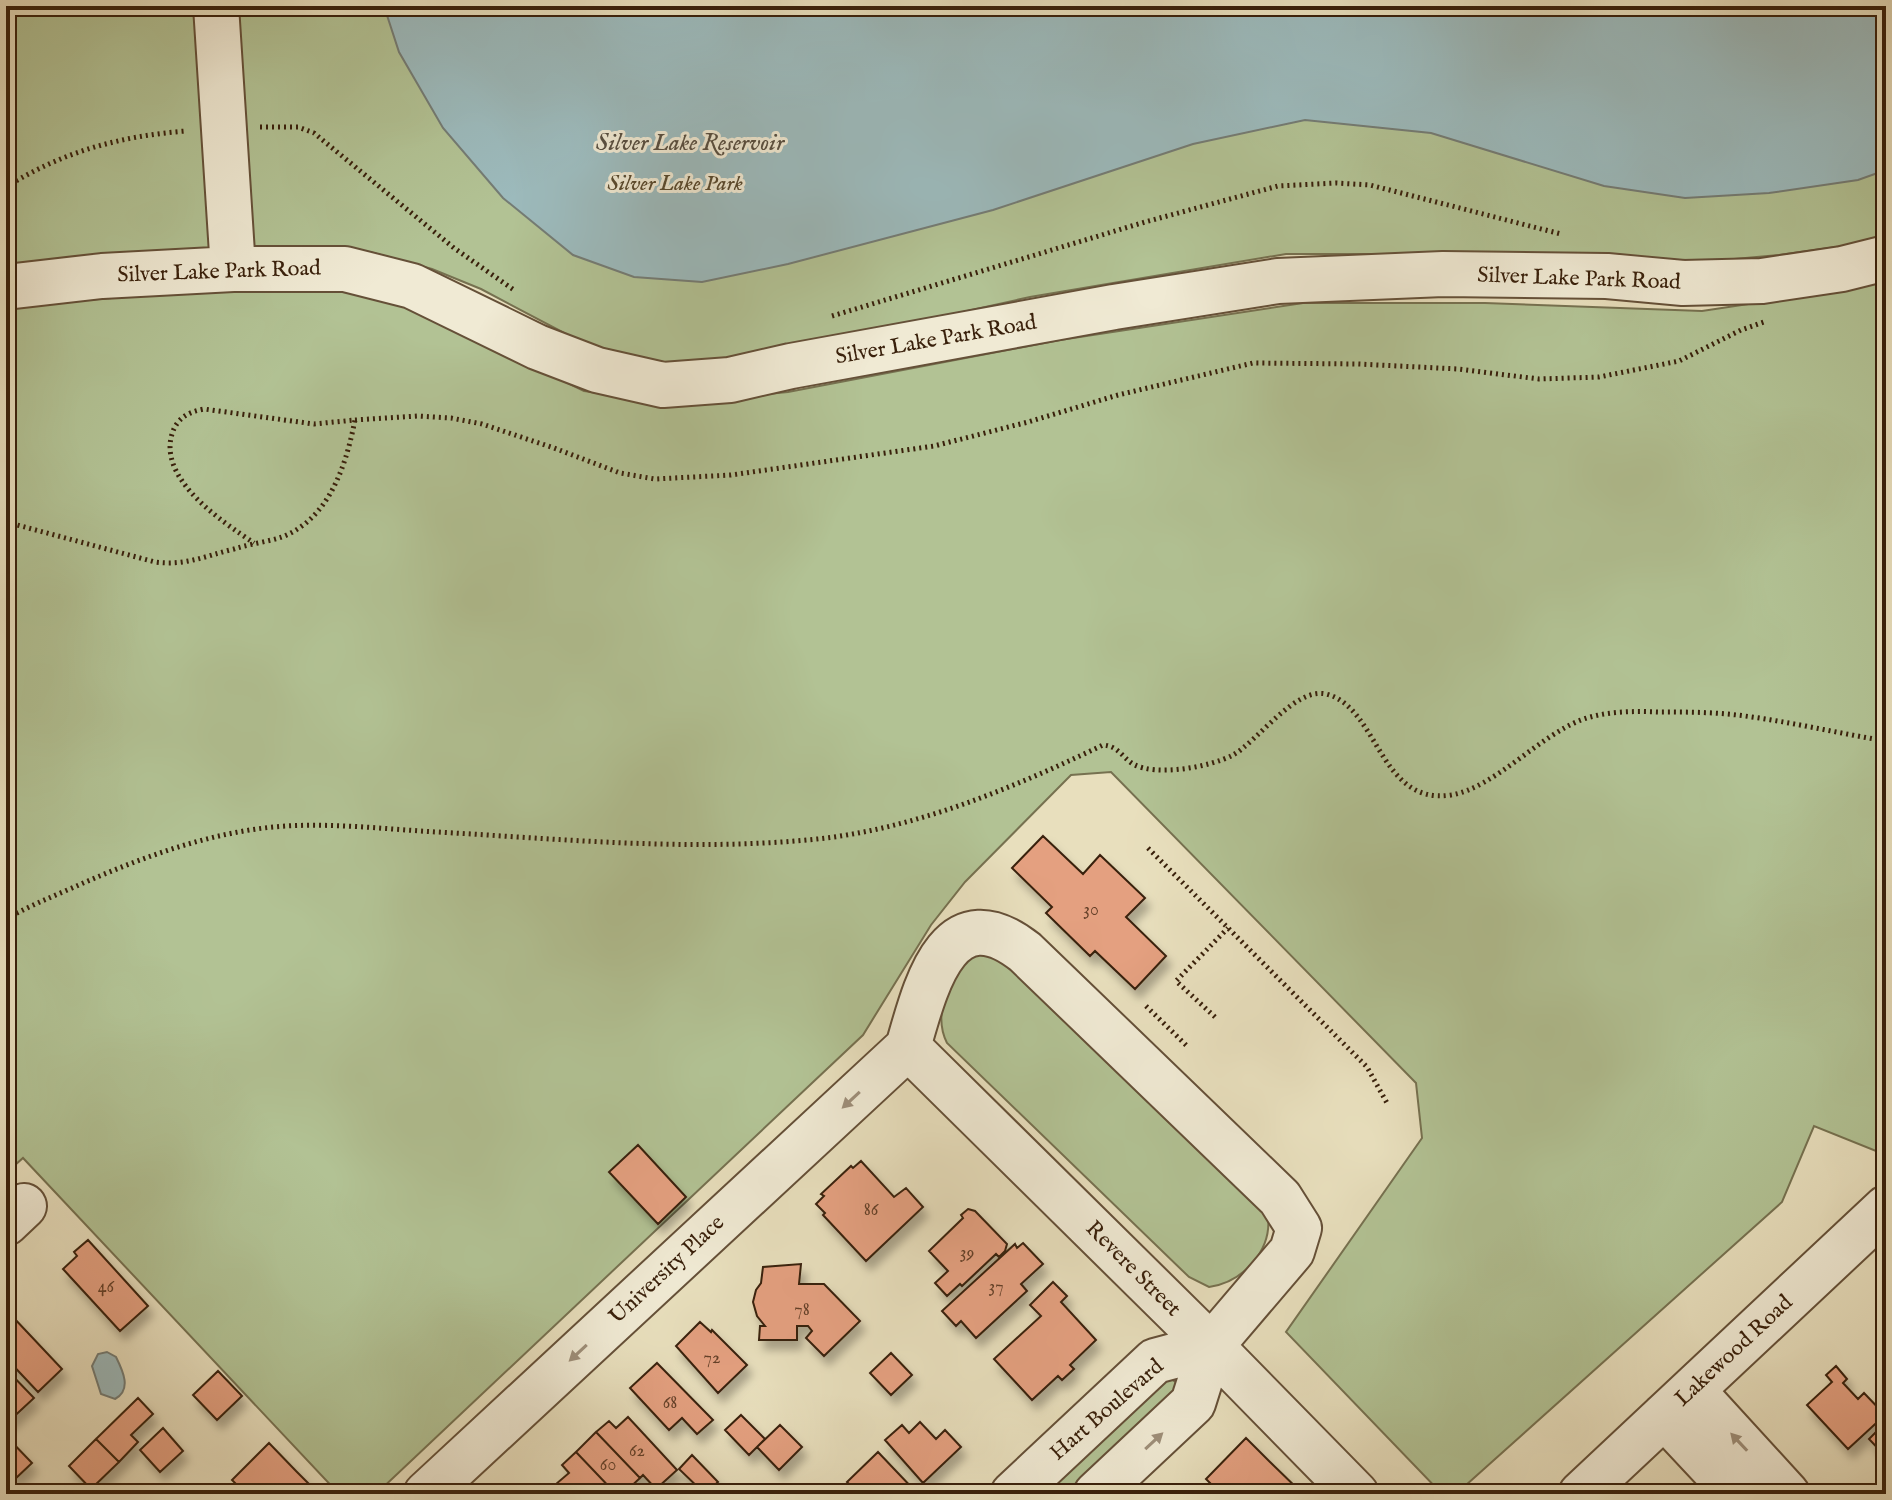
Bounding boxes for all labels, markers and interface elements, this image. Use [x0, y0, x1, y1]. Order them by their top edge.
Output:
water label: Silver Lake Reservoir [596, 128, 786, 159]
park label: Silver Lake Park [607, 170, 743, 198]
street label: Silver Lake Park Road [117, 254, 321, 290]
street label: Silver Lake Park Road [1477, 261, 1681, 297]
street label: Silver Lake Park Road [833, 308, 1039, 371]
house number: 30 [1083, 899, 1099, 922]
one-way arrow [841, 1090, 860, 1108]
house number: 86 [864, 1199, 879, 1222]
street label: University Place [603, 1209, 731, 1331]
street label: Revere Street [1079, 1215, 1187, 1323]
house number: 39 [960, 1242, 974, 1265]
house number: 46 [98, 1276, 115, 1299]
house number: 37 [988, 1276, 1004, 1299]
street label: Lakewood Road [1669, 1289, 1799, 1413]
house number: 78 [794, 1299, 810, 1322]
one-way arrow [569, 1343, 588, 1362]
house number: 72 [704, 1347, 720, 1370]
street label: Hart Boulevard [1044, 1353, 1170, 1467]
house number: 68 [663, 1392, 677, 1415]
one-way arrow [1144, 1432, 1163, 1450]
one-way arrow [1731, 1433, 1749, 1452]
house number: 62 [629, 1440, 645, 1463]
house number: 60 [600, 1454, 616, 1477]

